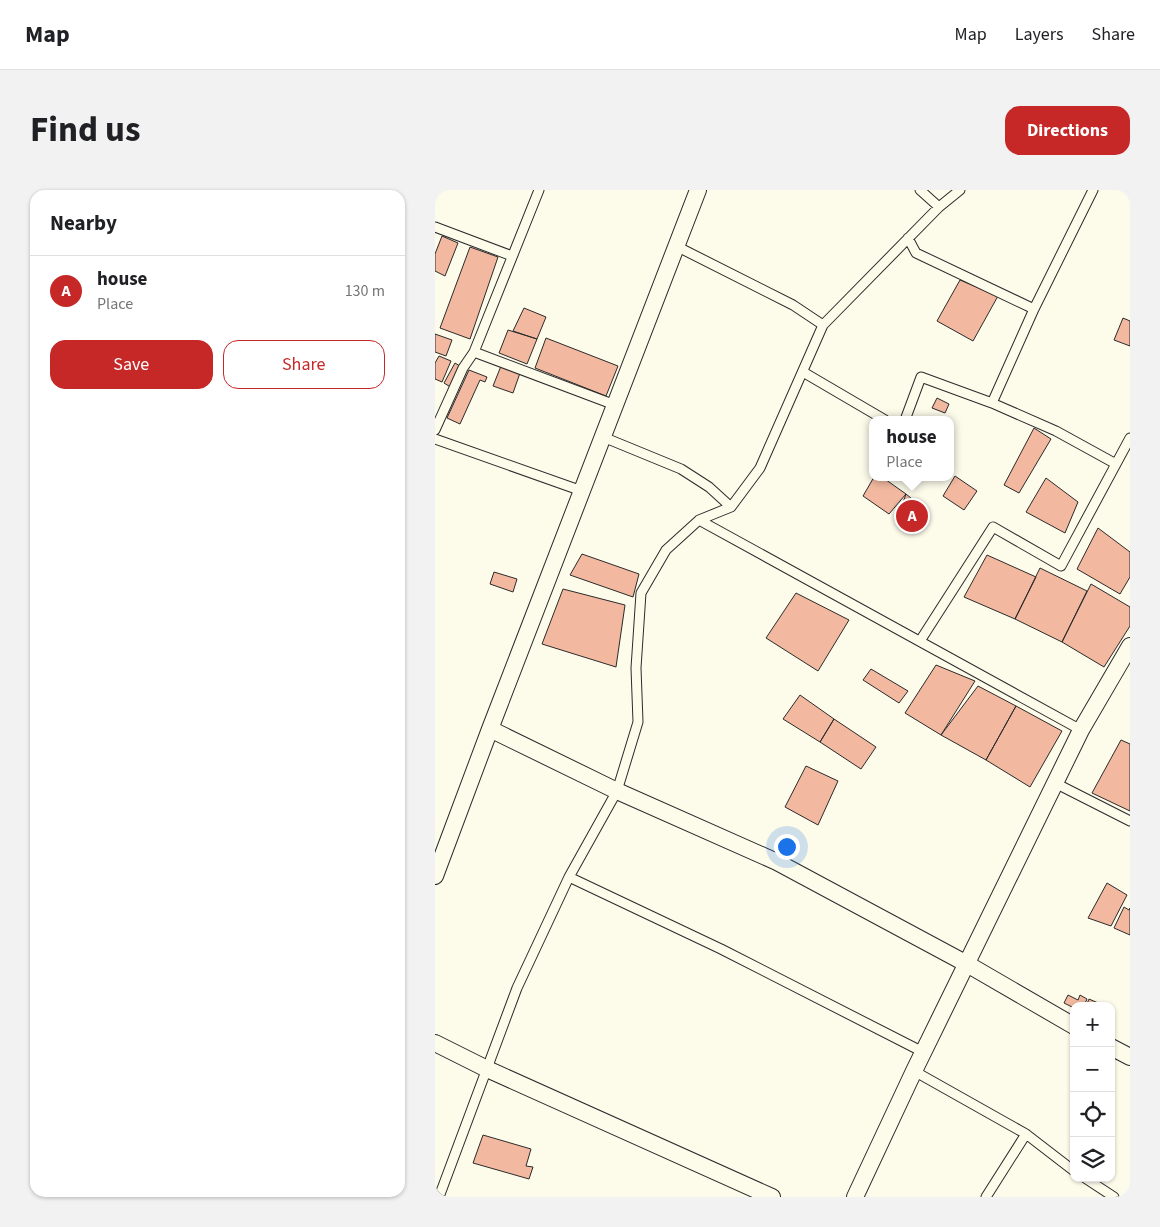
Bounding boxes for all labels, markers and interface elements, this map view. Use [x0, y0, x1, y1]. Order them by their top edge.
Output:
text: Map [25, 17, 70, 52]
text: Map [955, 22, 987, 47]
text: Layers [1015, 22, 1064, 47]
text: Share [1092, 22, 1135, 47]
text: Find us [30, 105, 140, 155]
button: Directions [1005, 106, 1130, 155]
text: Nearby [50, 208, 117, 238]
text: house [97, 266, 147, 293]
text: A [61, 280, 71, 302]
text: 130 m [345, 280, 385, 302]
text: Place [97, 293, 133, 315]
button: Save [50, 340, 213, 389]
button: Share [223, 340, 385, 389]
popup [869, 416, 954, 481]
text: house [886, 424, 937, 451]
text: Place [886, 451, 922, 473]
pin: A [896, 497, 928, 535]
your location [774, 834, 800, 860]
map controls [1070, 1002, 1115, 1182]
button: + [1070, 1002, 1115, 1047]
button: − [1070, 1047, 1115, 1092]
button: locate [1070, 1092, 1115, 1137]
button: layers [1070, 1137, 1115, 1182]

